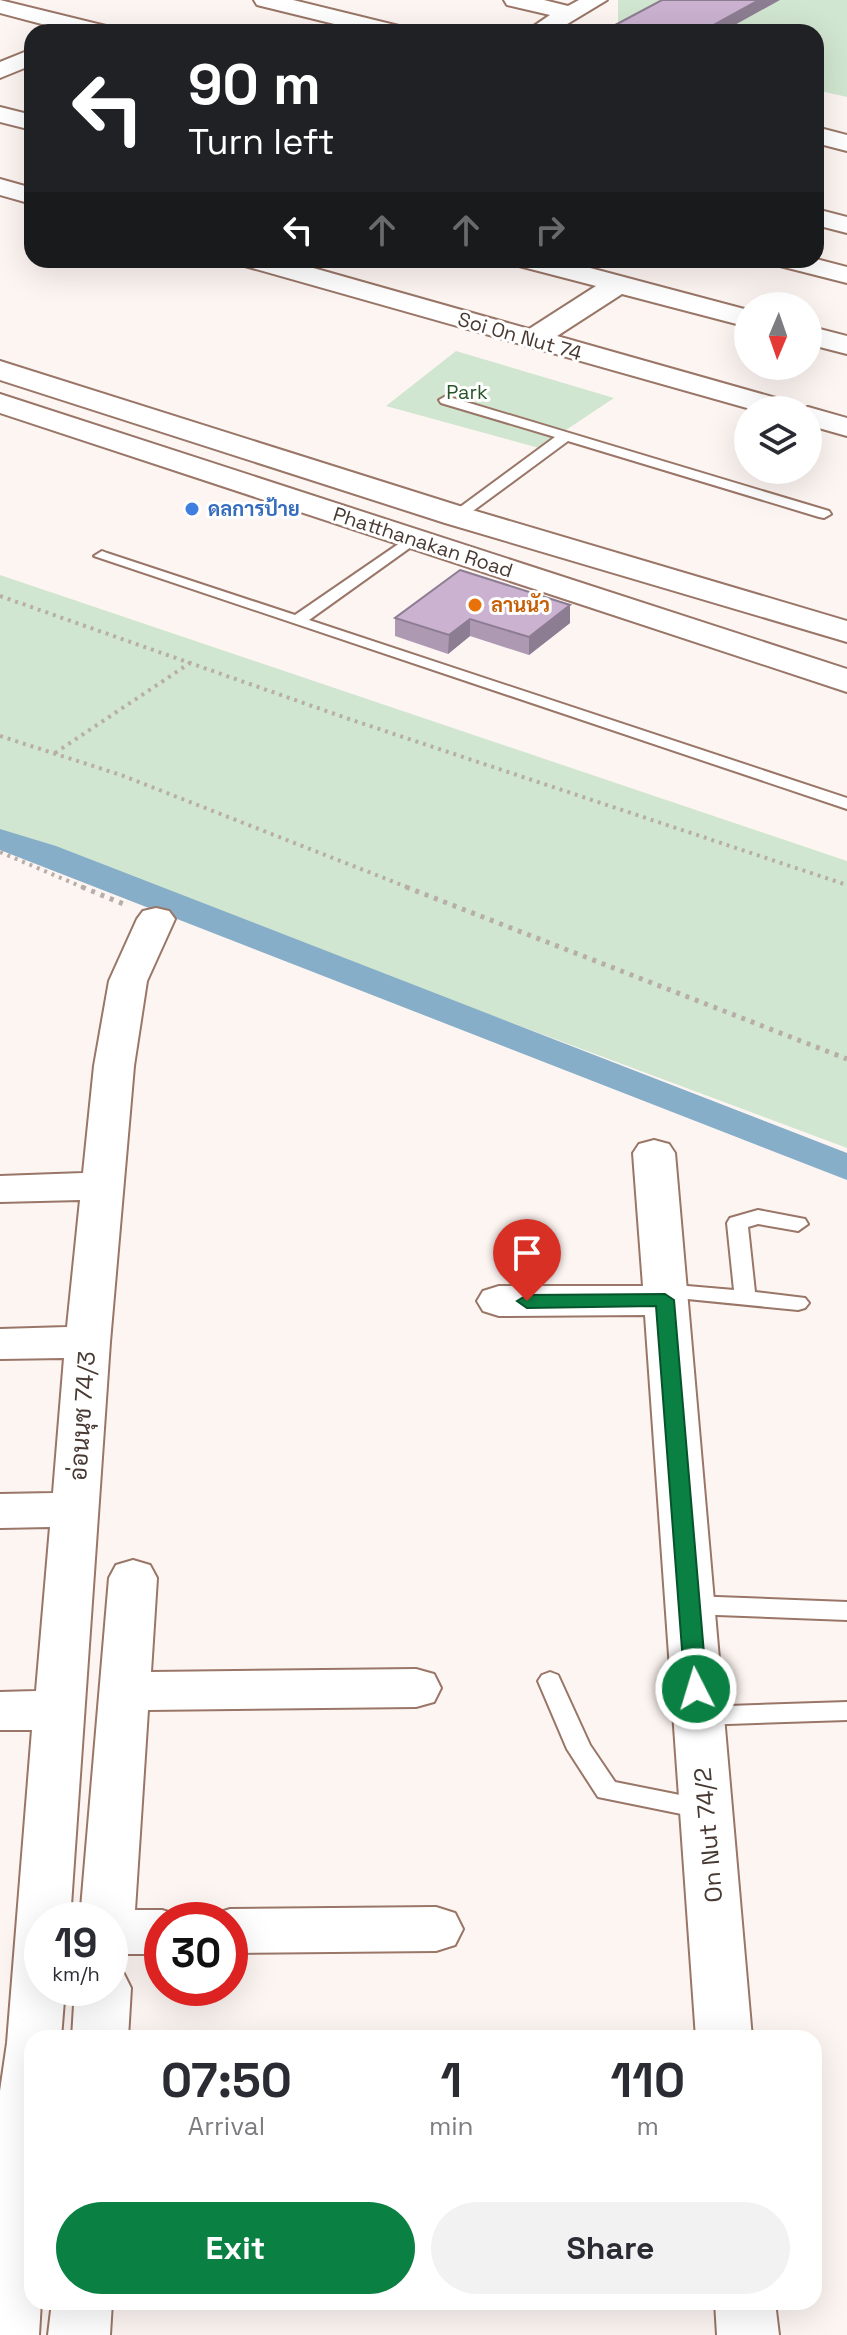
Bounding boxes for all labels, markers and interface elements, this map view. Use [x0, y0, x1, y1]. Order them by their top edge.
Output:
text: 90 m [188, 49, 321, 120]
icon: left [56, 56, 160, 160]
text: Turn left [188, 119, 335, 165]
icon: left [276, 208, 320, 252]
icon: ahead [360, 208, 404, 252]
icon: ahead [444, 208, 488, 252]
icon: right [528, 208, 572, 252]
north arrow [734, 292, 822, 380]
map controls [734, 292, 822, 484]
street label: Soi On Nut 74 [455, 306, 585, 366]
park label: Park [446, 379, 488, 405]
button: layers [734, 396, 822, 484]
place label: ดลการป้าย [208, 496, 300, 522]
marker: ดลการป้าย [183, 500, 201, 518]
street label: Phatthanakan Road [330, 501, 516, 583]
place label: ลานนัว [491, 592, 550, 618]
marker: ลานนัว [466, 596, 484, 614]
pin [493, 1219, 561, 1301]
icon: arrive [505, 1231, 549, 1275]
street label: อ่อนนุช 74/3 [62, 1350, 103, 1482]
position arrow [654, 1647, 738, 1731]
street label: On Nut 74/2 [687, 1766, 729, 1904]
speed limit sign: 30 [144, 1902, 248, 2006]
text: 19 [55, 1918, 97, 1969]
text: km/h [52, 1961, 100, 1987]
text: 07:50 [161, 2050, 292, 2111]
text: 1 [440, 2050, 462, 2111]
text: 110 [611, 2050, 685, 2111]
text: Arrival [188, 2109, 265, 2143]
text: min [429, 2109, 474, 2143]
text: m [637, 2109, 659, 2143]
button: Exit [56, 2202, 415, 2294]
button: Share [431, 2202, 790, 2294]

